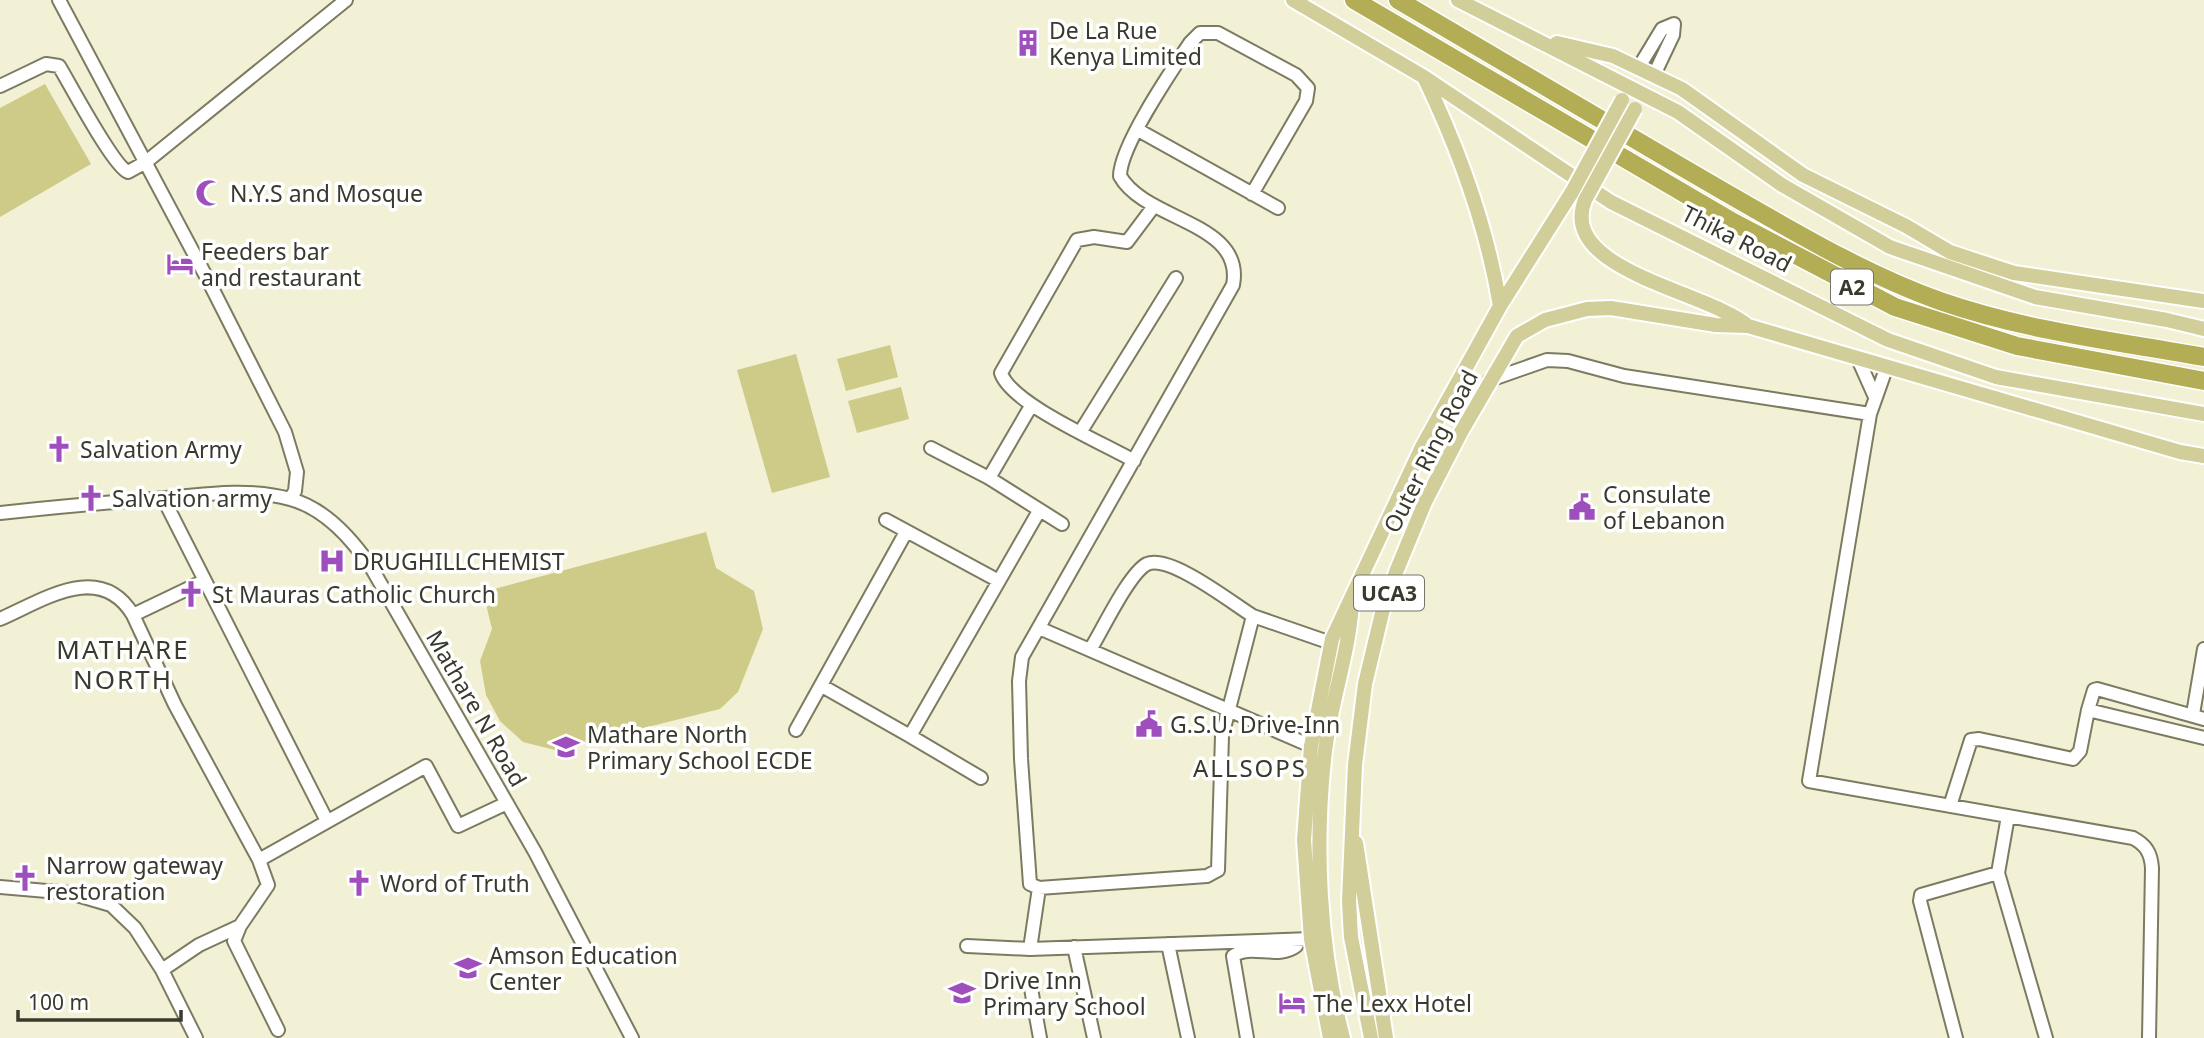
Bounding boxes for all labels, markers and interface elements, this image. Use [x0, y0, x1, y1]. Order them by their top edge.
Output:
place label: De La Rue Kenya Limited [1049, 14, 1202, 72]
building icon: De La Rue Kenya Limited [1013, 28, 1043, 58]
place label: N.Y.S and Mosque [230, 177, 423, 209]
mosque icon: N.Y.S and Mosque [194, 178, 224, 208]
street label: Thika Road [1677, 197, 1797, 279]
place label: Feeders bar and restaurant [201, 235, 361, 293]
hotel icon: Feeders bar and restaurant [165, 249, 195, 279]
road number: A2 [1831, 270, 1873, 304]
street label: Outer Ring Road [1375, 364, 1485, 538]
place label: Salvation Army [80, 433, 242, 465]
church icon: Salvation Army [44, 434, 74, 464]
place label: Consulate of Lebanon [1603, 478, 1725, 536]
place label: Salvation army [112, 482, 272, 514]
church icon: Salvation army [76, 483, 106, 513]
public building icon: Consulate of Lebanon [1567, 492, 1597, 522]
place label: DRUGHILLCHEMIST [353, 545, 565, 577]
hospital icon: DRUGHILLCHEMIST [317, 546, 347, 576]
road number: UCA3 [1354, 576, 1424, 610]
place label: St Mauras Catholic Church [212, 578, 496, 610]
church icon: St Mauras Catholic Church [176, 579, 206, 609]
street label: Mathare N Road [419, 624, 535, 792]
district label: MATHARE NORTH [56, 631, 190, 697]
place label: G.S.U. Drive-Inn [1170, 708, 1340, 740]
public building icon: G.S.U. Drive-Inn [1134, 709, 1164, 739]
place label: Mathare North Primary School ECDE [587, 718, 813, 776]
school or university icon: Mathare North Primary School ECDE [551, 732, 581, 762]
district label: ALLSOPS [1193, 751, 1307, 784]
place label: Narrow gateway restoration [46, 849, 223, 907]
church icon: Narrow gateway restoration [10, 863, 40, 893]
place label: Word of Truth [380, 867, 530, 899]
church icon: Word of Truth [344, 868, 374, 898]
place label: Amson Education Center [489, 939, 678, 997]
school or university icon: Amson Education Center [453, 953, 483, 983]
place label: Drive Inn Primary School [983, 964, 1146, 1022]
scale bar [18, 978, 180, 1022]
school or university icon: Drive Inn Primary School [947, 978, 977, 1008]
place label: The Lexx Hotel [1313, 987, 1472, 1019]
text: 100 m [28, 988, 89, 1016]
hotel icon: The Lexx Hotel [1277, 988, 1307, 1018]

